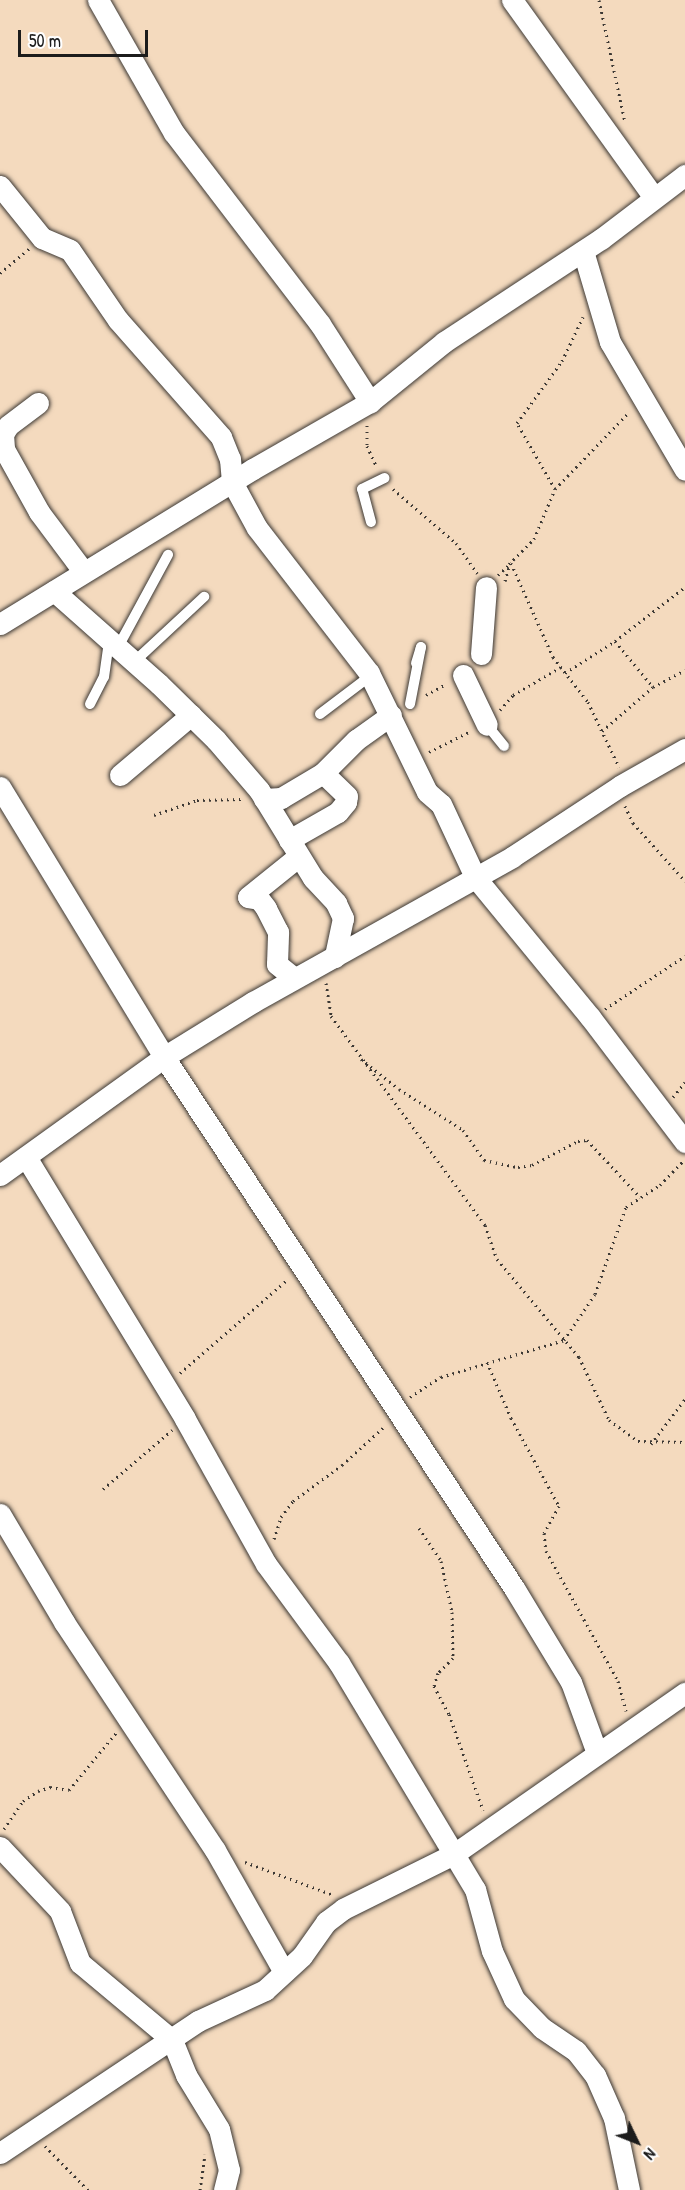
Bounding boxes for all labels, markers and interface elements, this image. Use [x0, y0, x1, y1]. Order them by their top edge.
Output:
scale bar [21, 18, 152, 56]
text: 50 m [29, 28, 61, 53]
north arrow [607, 2112, 667, 2172]
text: N [639, 2144, 661, 2165]

